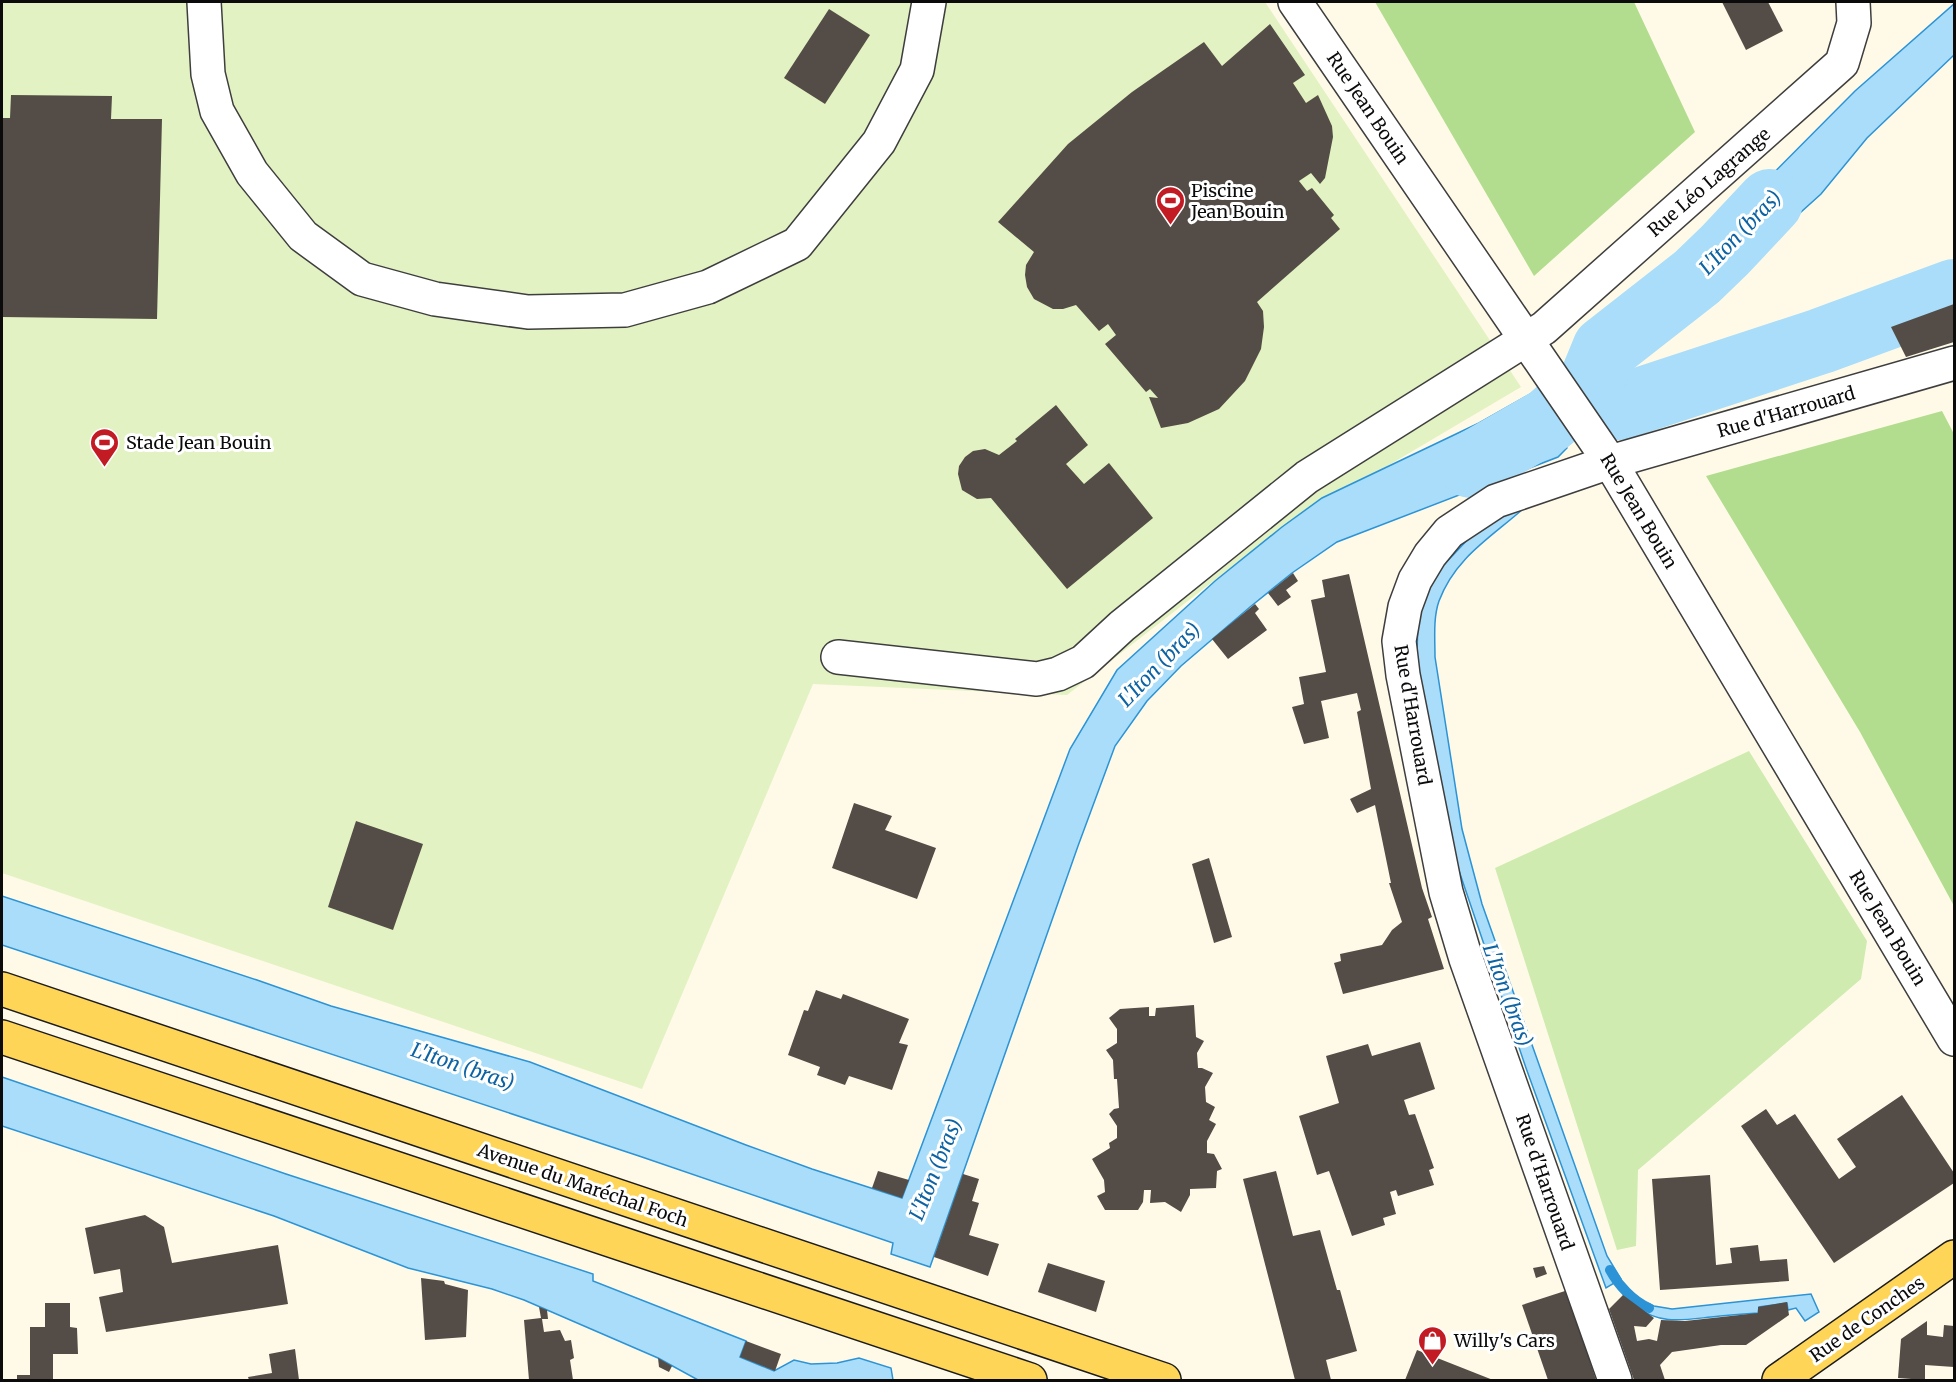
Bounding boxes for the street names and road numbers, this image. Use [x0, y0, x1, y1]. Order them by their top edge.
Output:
street label: Rue Jean Bouin [1322, 47, 1414, 169]
street label: Rue Léo Lagrange [1643, 123, 1775, 241]
street label: Rue d'Harrouard [1714, 381, 1858, 443]
street label: Rue Jean Bouin [1596, 449, 1682, 573]
street label: Rue d'Harrouard [1389, 643, 1437, 787]
street label: Rue Jean Bouin [1845, 866, 1931, 990]
street label: Rue d'Harrouard [1511, 1111, 1579, 1253]
street label: Avenue du Maréchal Foch [474, 1138, 691, 1232]
street label: Rue de Conches [1805, 1271, 1929, 1367]

